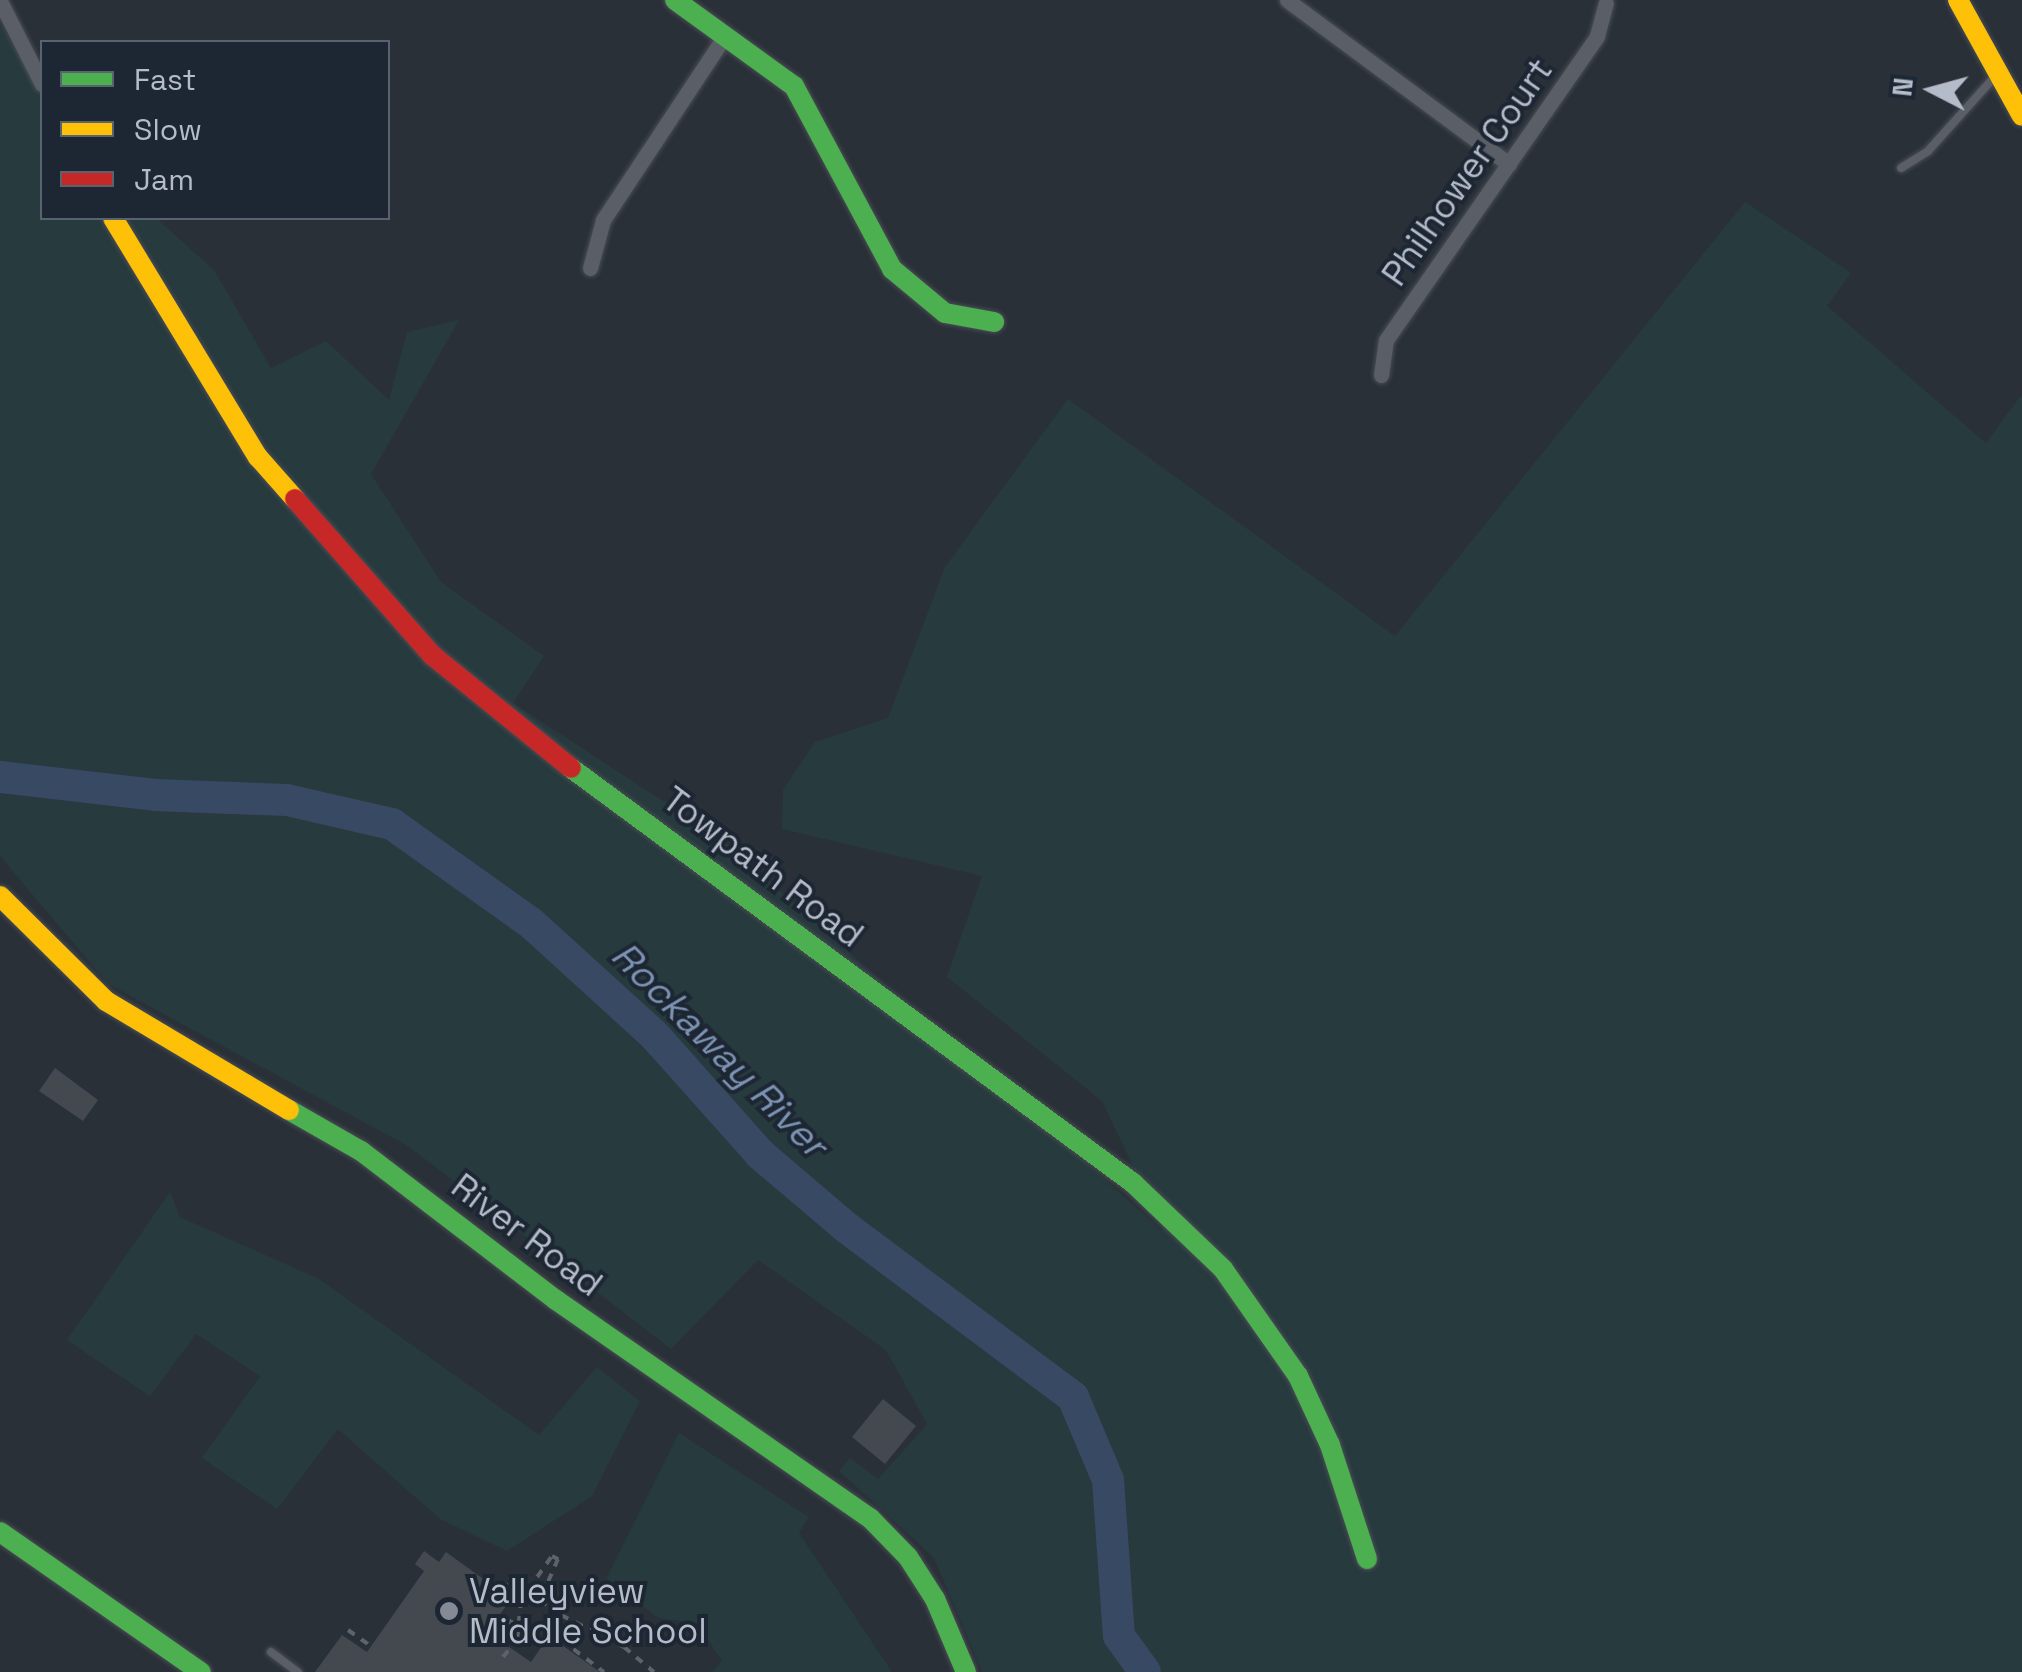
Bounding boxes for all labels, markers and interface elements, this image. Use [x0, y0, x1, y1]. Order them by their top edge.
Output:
legend [40, 40, 390, 220]
north arrow [1882, 40, 1982, 140]
street label: Philhower Court [1373, 50, 1561, 294]
text: Fast [134, 60, 196, 99]
text: N [1883, 76, 1921, 98]
text: Slow [134, 110, 202, 149]
text: Jam [134, 160, 194, 199]
street label: Towpath Road [654, 778, 872, 956]
water label: Rockaway River [602, 933, 836, 1167]
street label: River Road [443, 1165, 611, 1305]
place label: Valleyview Middle School [469, 1570, 707, 1652]
marker: Valleyview Middle School [438, 1600, 460, 1622]

